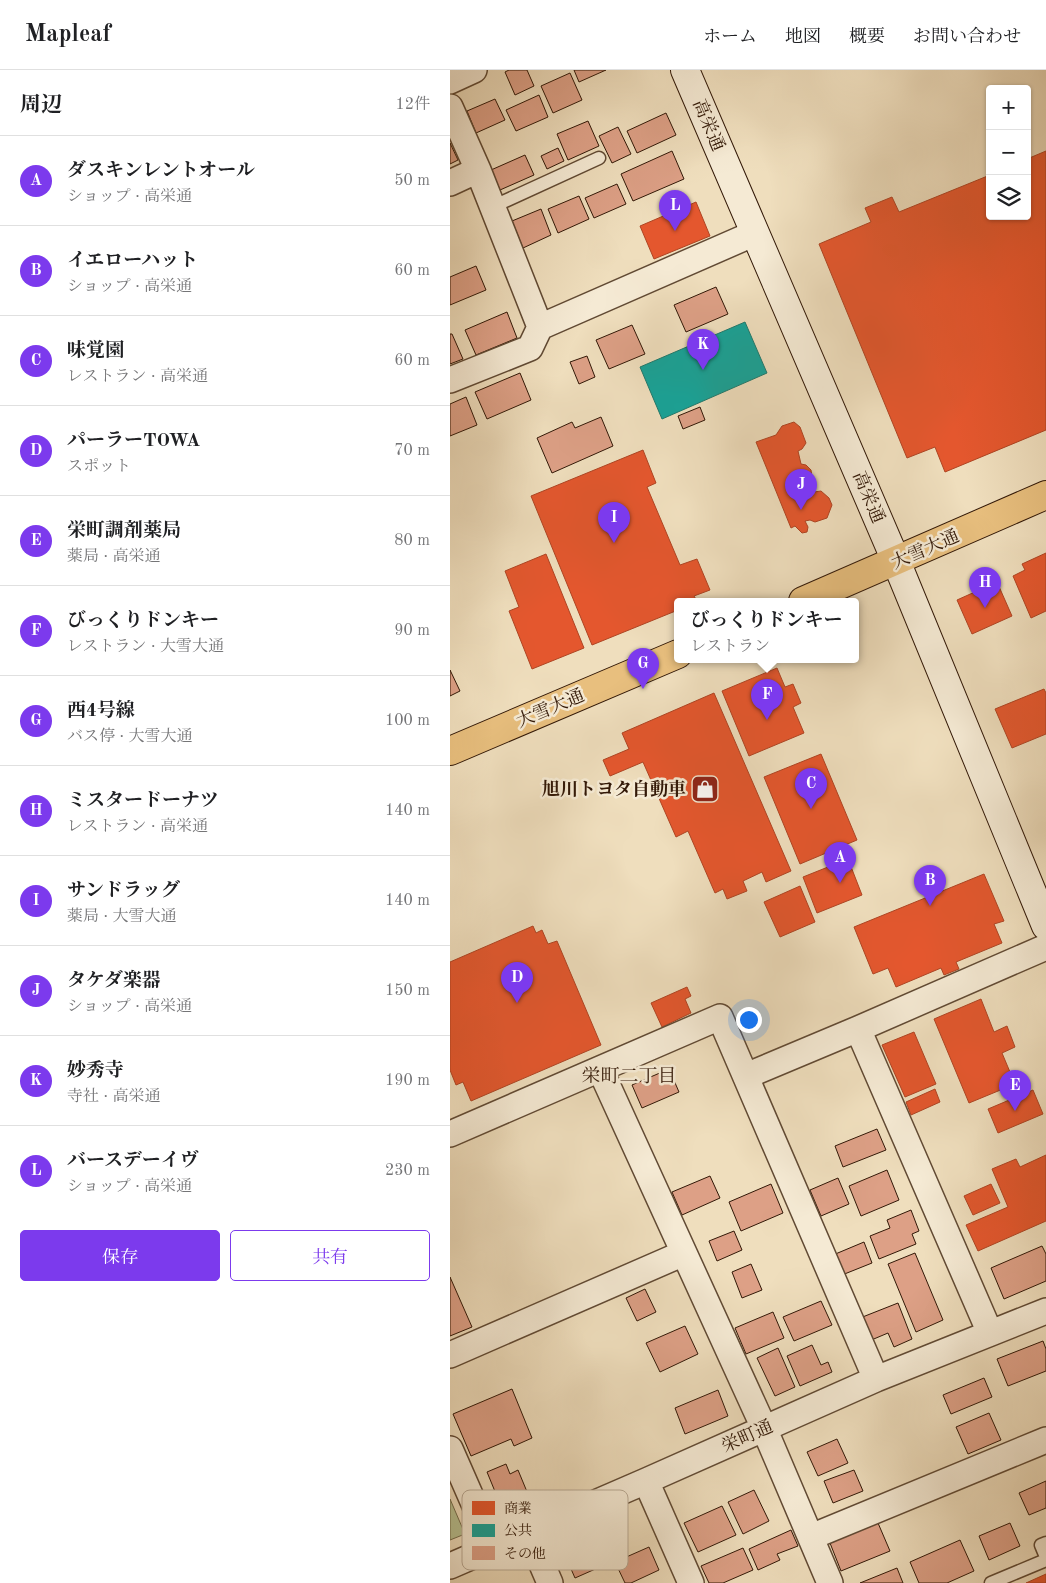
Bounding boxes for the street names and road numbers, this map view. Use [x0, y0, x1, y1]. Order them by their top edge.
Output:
street label: 高栄通 [689, 96, 729, 154]
street label: 高栄通 [849, 468, 889, 526]
street label: 大雪大通 [888, 525, 962, 573]
street label: 大雪大通 [513, 685, 587, 731]
street label: 栄町通 [718, 1416, 776, 1456]

